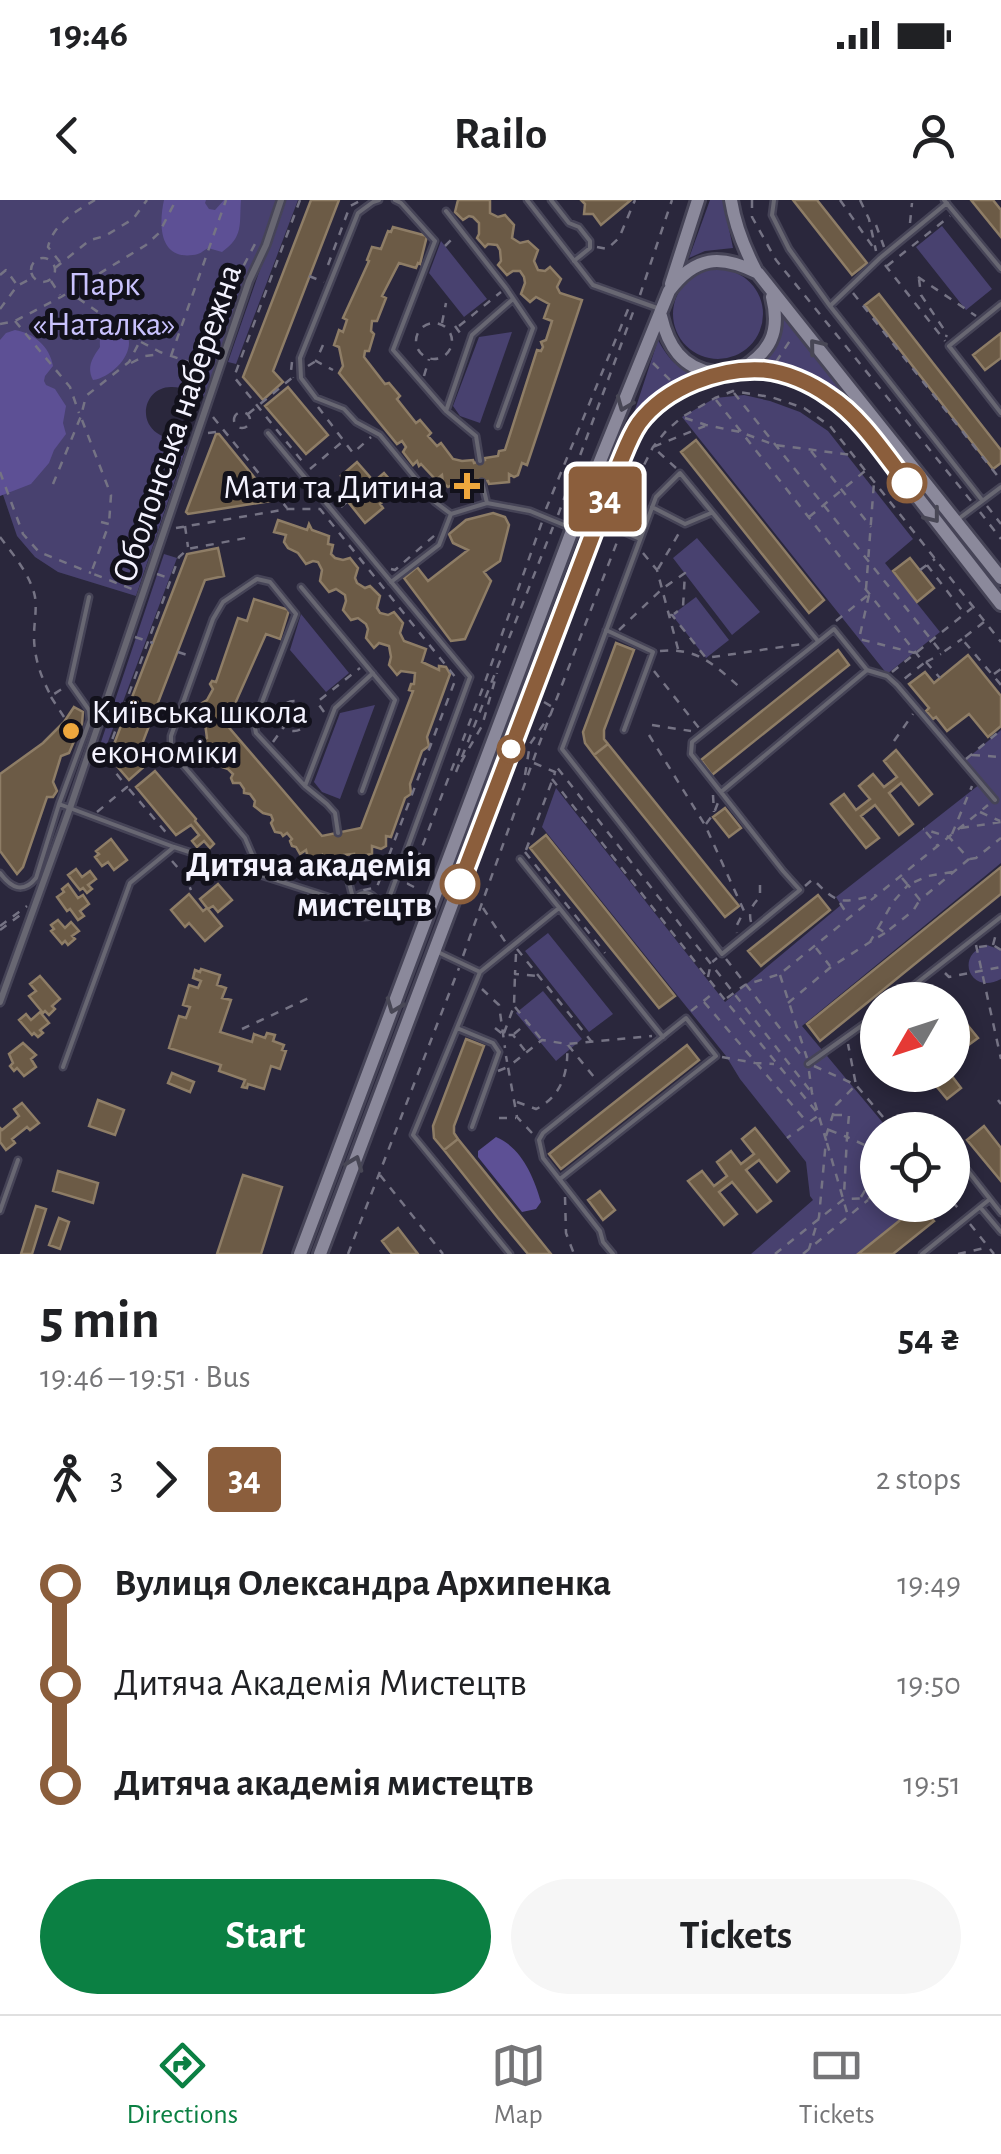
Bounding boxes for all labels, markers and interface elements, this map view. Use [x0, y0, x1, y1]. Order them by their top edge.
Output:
text: 19:46 [50, 16, 128, 54]
icon: back [40, 108, 95, 163]
icon: person [906, 108, 961, 163]
text: Railo [454, 112, 547, 157]
street label: Оболонська набережна [107, 260, 248, 587]
park label: Парк «Наталка» [32, 267, 176, 342]
one-way arrow [810, 340, 828, 358]
one-way arrow [615, 394, 635, 412]
unlabelled marker [888, 464, 926, 502]
line badge: 34 [560, 466, 650, 532]
place label: Мати та Дитина [223, 470, 444, 505]
marker: Мати та Дитина [454, 473, 480, 499]
text: 34 [589, 482, 621, 517]
one-way arrow [921, 505, 939, 523]
place label: Київська школа економіки [91, 695, 308, 770]
marker: Київська школа економіки [60, 720, 82, 742]
unlabelled marker [498, 736, 524, 762]
place label: Дитяча академія мистецтв [186, 848, 432, 923]
marker: Дитяча академія мистецтв [441, 865, 479, 903]
north arrow [860, 982, 970, 1092]
map controls [860, 982, 970, 1222]
one-way arrow [385, 997, 406, 1014]
button: locate [860, 1112, 970, 1222]
one-way arrow [343, 1155, 364, 1172]
text: 5 min [40, 1293, 160, 1348]
text: 54 ₴ [898, 1320, 961, 1358]
text: 19:46 – 19:51 · Bus [40, 1361, 251, 1393]
icon: walk [40, 1452, 95, 1507]
icon: forward [138, 1452, 193, 1507]
text: 34 [228, 1462, 261, 1497]
text: 3 [110, 1463, 123, 1495]
text: 2 stops [876, 1463, 961, 1495]
text: Вулиця Олександра Архипенка [114, 1565, 611, 1603]
text: 19:49 [897, 1568, 961, 1600]
text: Дитяча Академія Мистецтв [114, 1665, 527, 1703]
text: 19:50 [897, 1668, 961, 1700]
text: Дитяча академія мистецтв [114, 1765, 534, 1803]
text: 19:51 [903, 1768, 961, 1800]
button: Start [40, 1879, 491, 1994]
button: Tickets [511, 1879, 961, 1994]
tab: Directions [126, 2038, 238, 2132]
tab: Map [491, 2038, 546, 2132]
tab: Tickets [799, 2038, 875, 2132]

